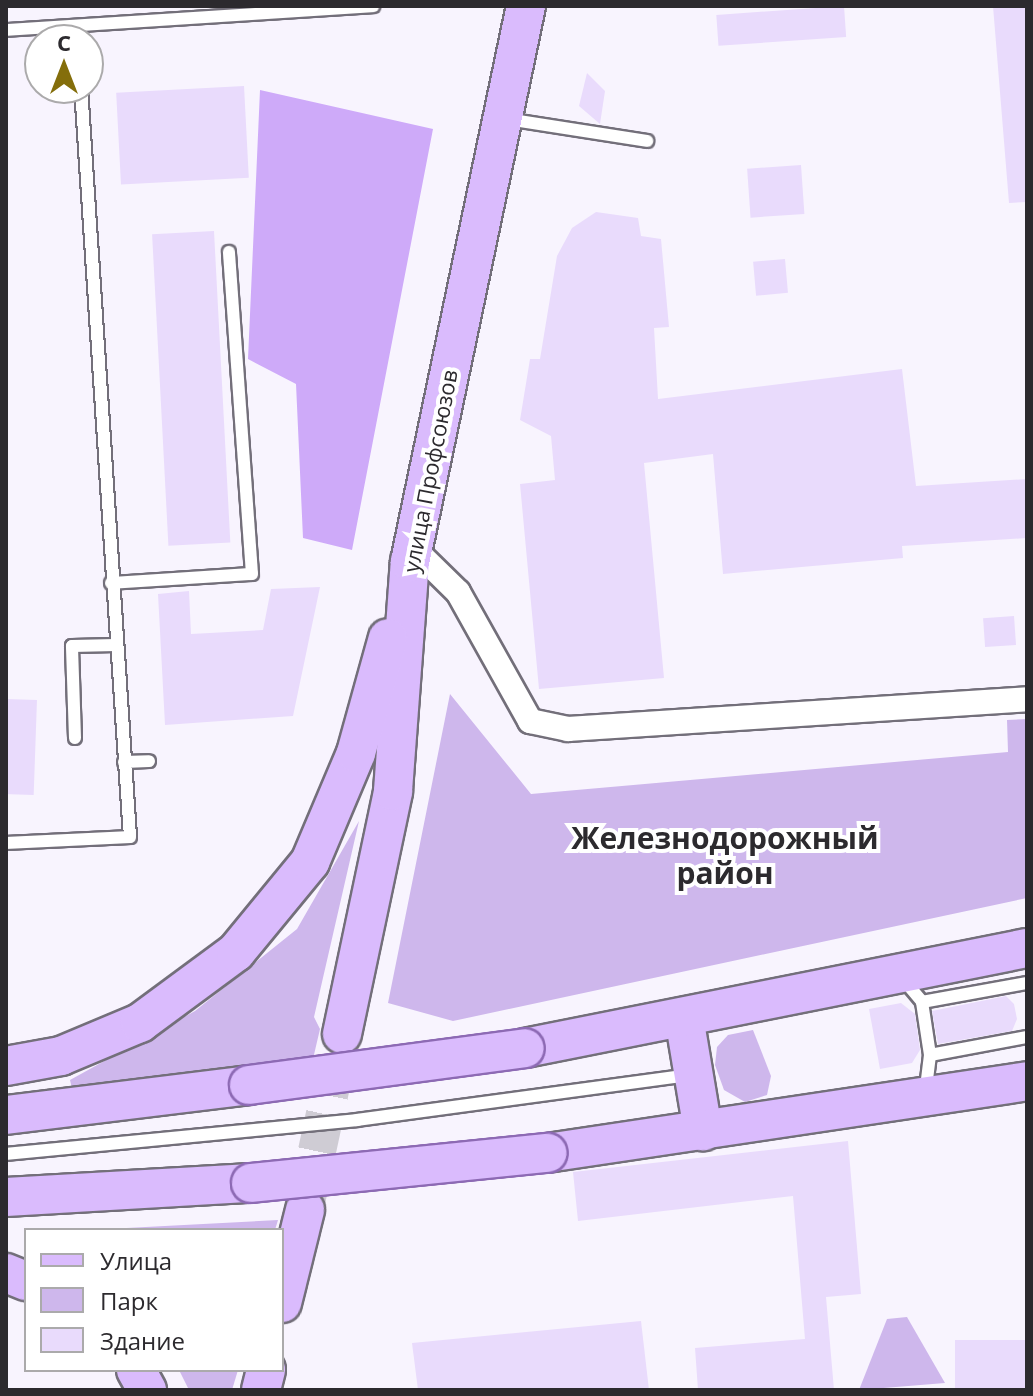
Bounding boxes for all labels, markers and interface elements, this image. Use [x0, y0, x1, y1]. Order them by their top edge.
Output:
north arrow [24, 24, 104, 104]
text: С [57, 27, 71, 57]
street label: улица Профсоюзов [397, 367, 463, 575]
district label: Железнодорожный район [571, 820, 879, 890]
legend [24, 1228, 284, 1372]
text: Улица [100, 1244, 172, 1277]
text: Парк [100, 1284, 158, 1317]
text: Здание [100, 1324, 185, 1357]

